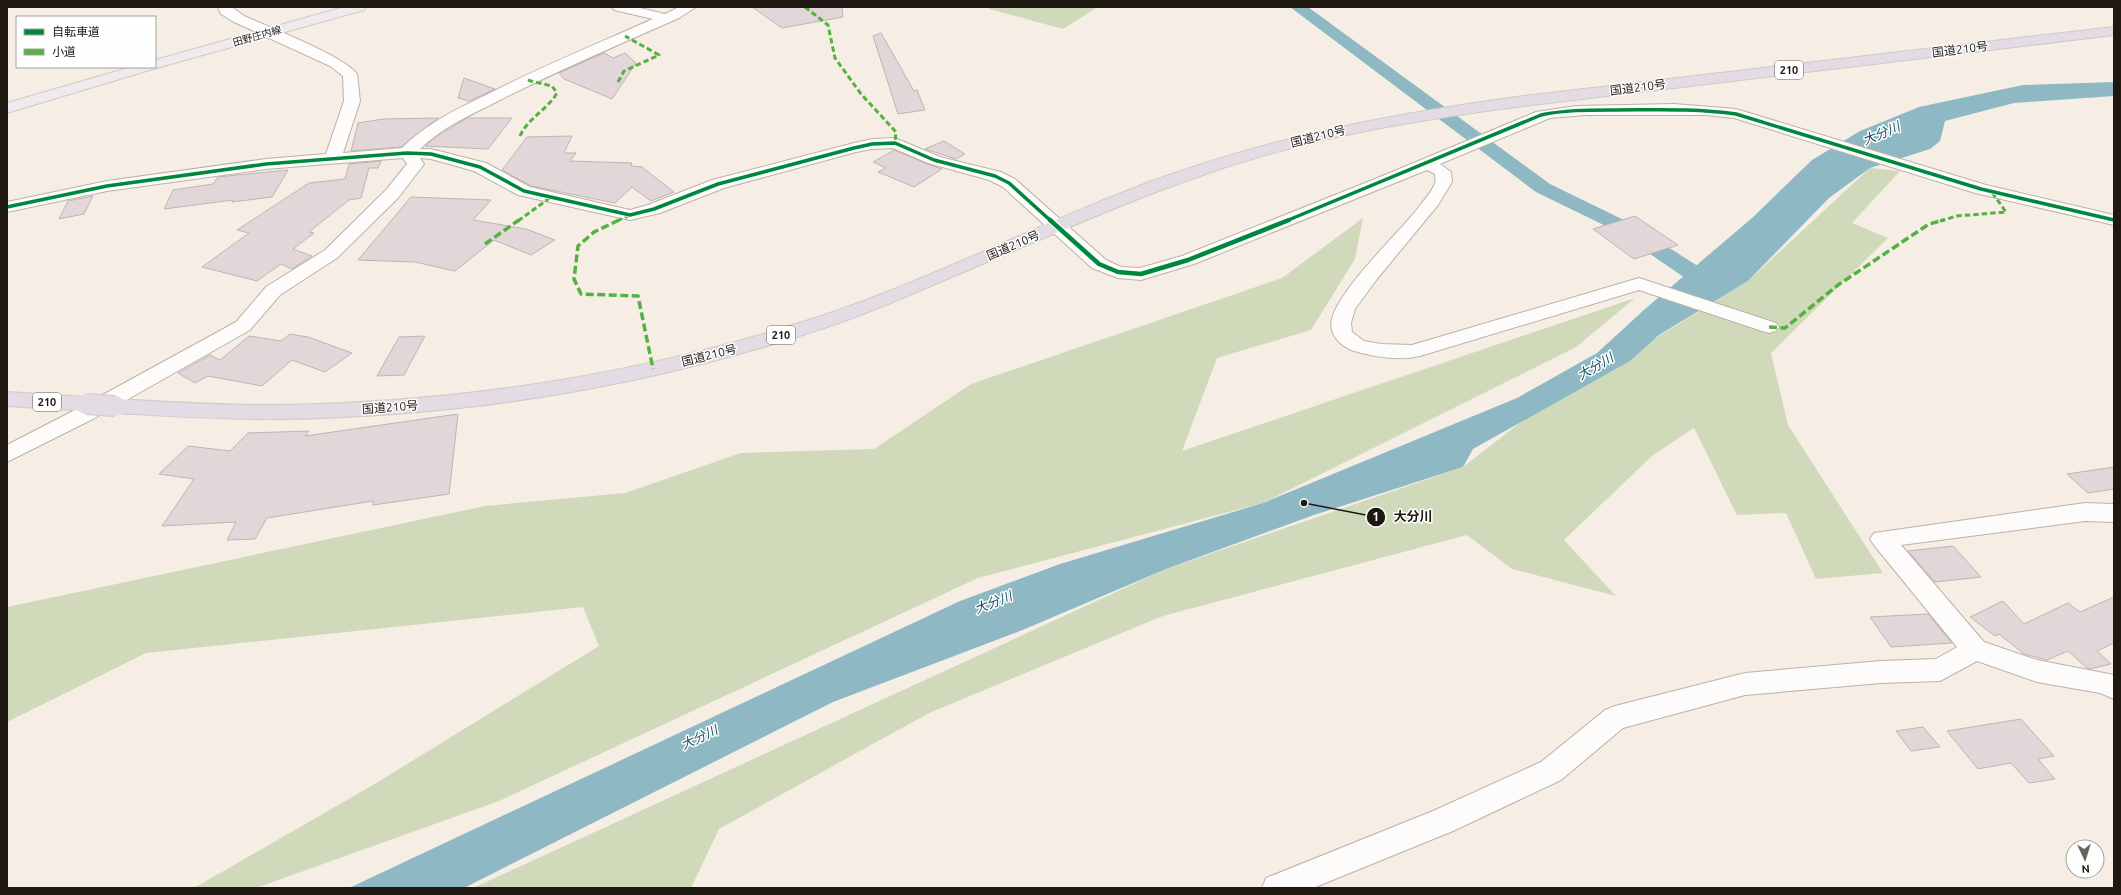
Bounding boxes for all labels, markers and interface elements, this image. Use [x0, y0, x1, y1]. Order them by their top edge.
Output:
legend [16, 16, 156, 68]
street label: 田野庄内線 [231, 24, 283, 48]
text: 自転車道 [52, 25, 100, 38]
street label: 国道210号 [1931, 39, 1989, 59]
text: 小道 [52, 45, 76, 58]
road number: 210 [1775, 61, 1803, 79]
street label: 国道210号 [1609, 77, 1667, 97]
water label: 大分川 [1860, 118, 1904, 147]
street label: 国道210号 [1289, 123, 1347, 149]
street label: 国道210号 [985, 228, 1041, 262]
road number: 210 [767, 326, 795, 344]
street label: 国道210号 [680, 342, 738, 368]
water label: 大分川 [1575, 349, 1617, 382]
road number: 210 [33, 393, 61, 411]
street label: 国道210号 [361, 399, 419, 415]
callout: 大分川 [1366, 504, 1441, 529]
text: 大分川 [1393, 509, 1433, 523]
text: 1 [1373, 510, 1379, 523]
water label: 大分川 [972, 587, 1016, 616]
water label: 大分川 [678, 722, 721, 752]
north arrow [2065, 839, 2105, 879]
text: N [2081, 863, 2090, 875]

